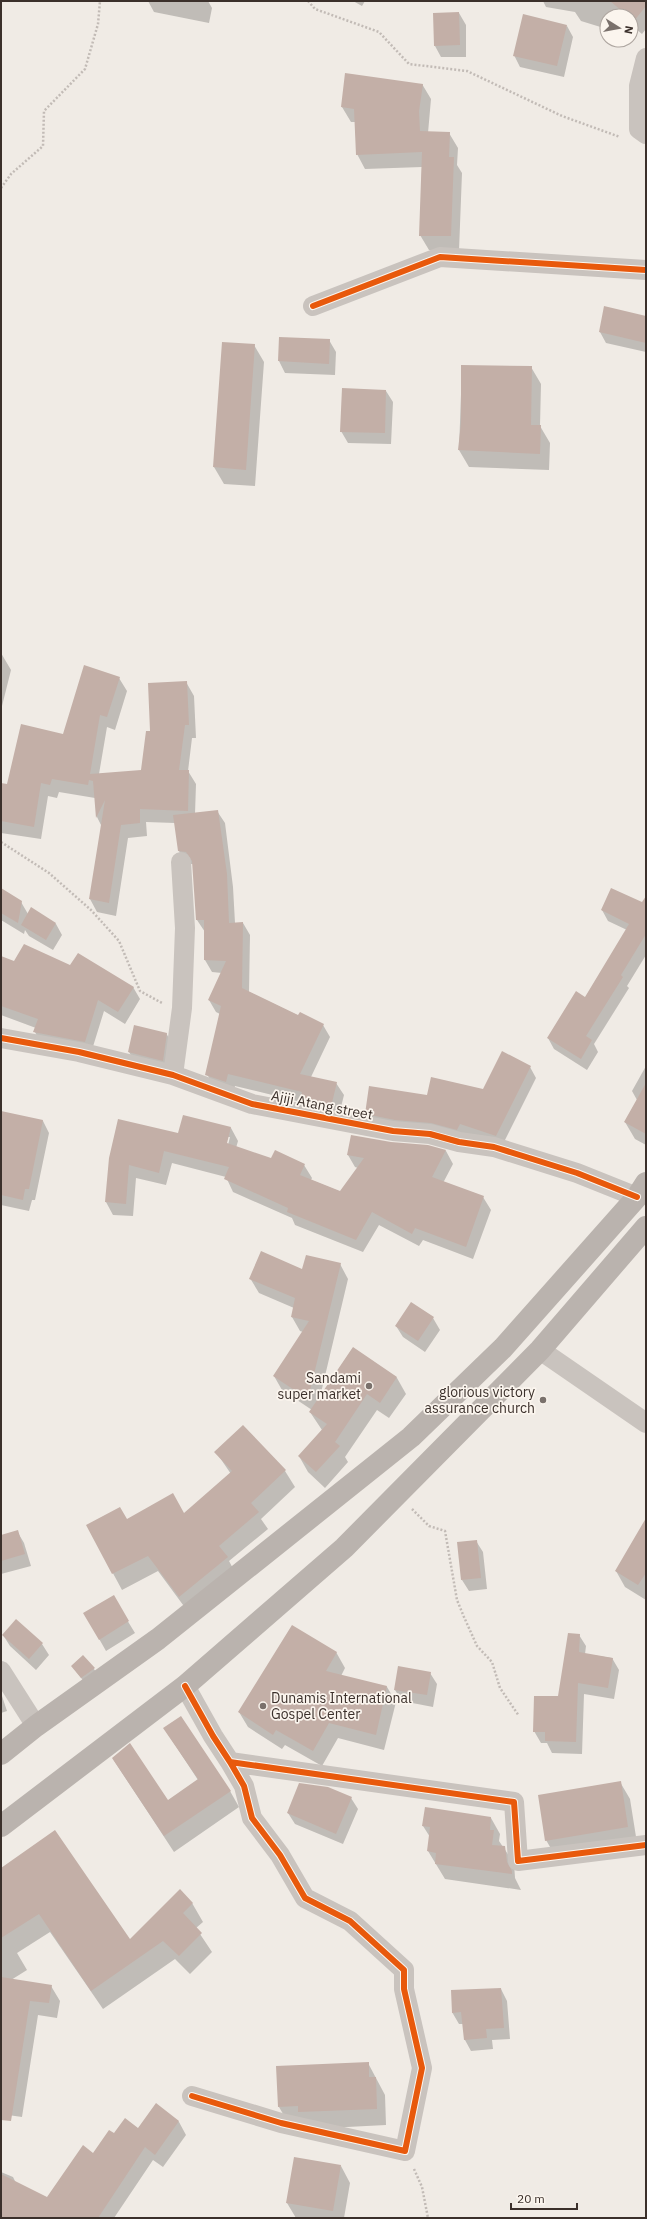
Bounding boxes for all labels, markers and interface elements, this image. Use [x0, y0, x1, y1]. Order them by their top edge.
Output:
north arrow [599, 8, 639, 48]
text: N [621, 25, 636, 35]
street label: Ajiji Atang street [270, 1086, 374, 1124]
place label: Sandami super market [277, 1369, 361, 1403]
marker: Sandami super market [364, 1381, 374, 1391]
place label: glorious victory assurance church [425, 1383, 535, 1417]
marker: glorious victory assurance church [538, 1395, 548, 1405]
place label: Dunamis International Gospel Center [271, 1689, 412, 1723]
marker: Dunamis International Gospel Center [258, 1701, 268, 1711]
scale bar [511, 2185, 577, 2211]
text: 20 m [517, 2191, 545, 2206]

